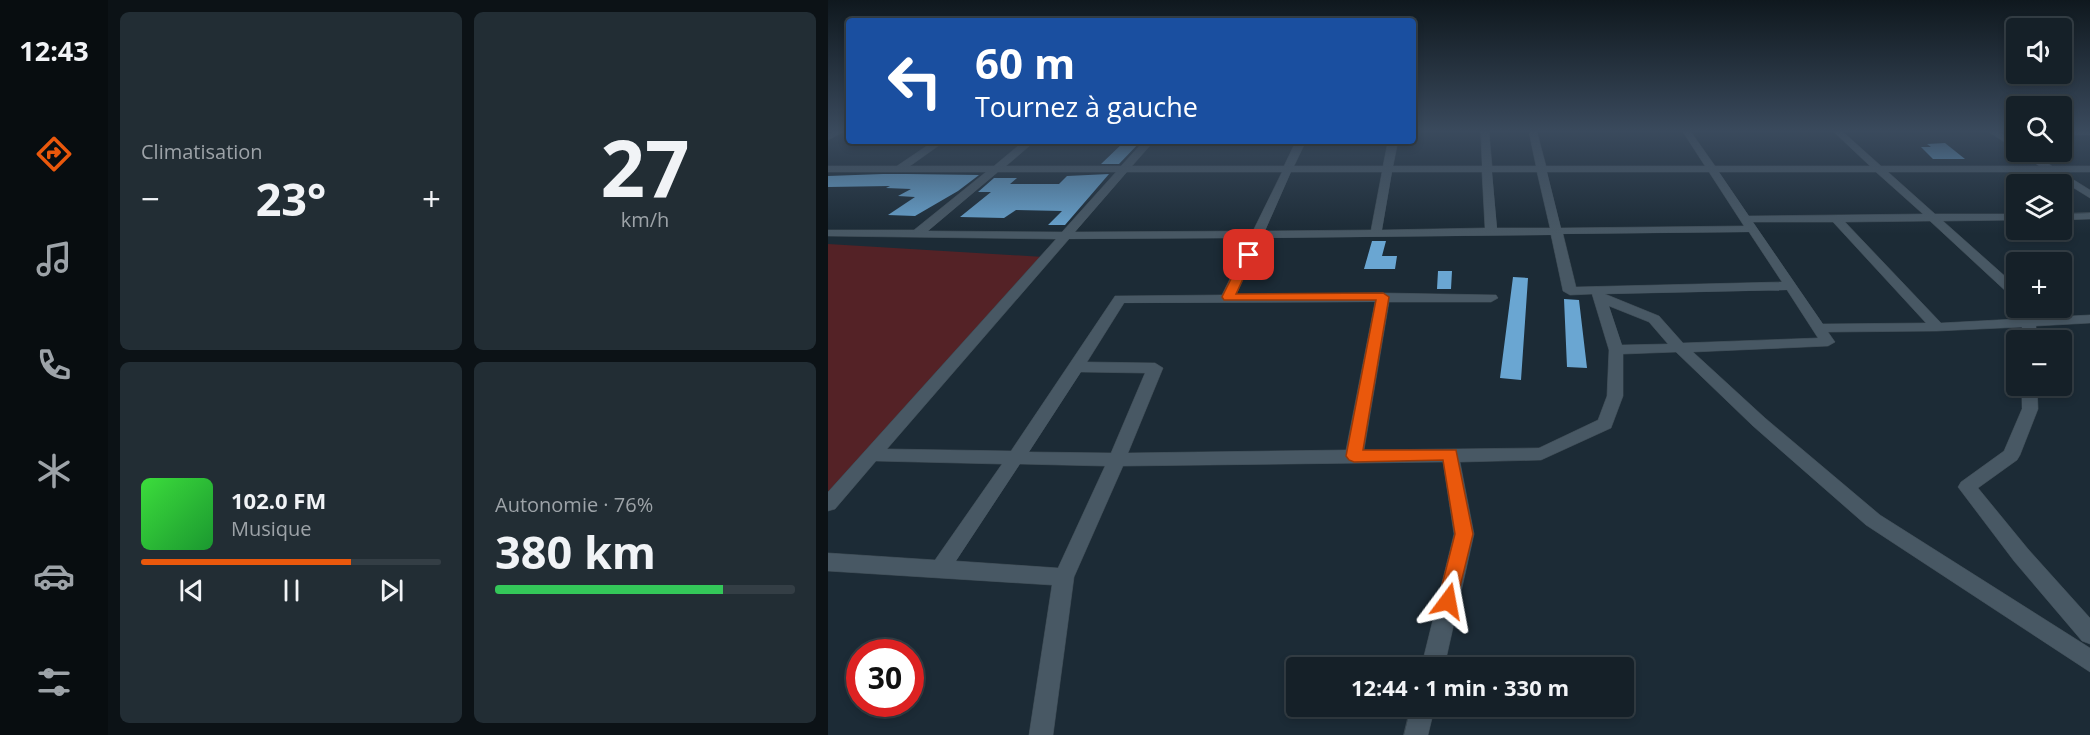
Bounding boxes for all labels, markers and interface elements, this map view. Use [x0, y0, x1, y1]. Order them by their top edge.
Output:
map controls [2006, 18, 2072, 396]
button: sound [2006, 18, 2072, 84]
text: 12:43 [19, 32, 89, 69]
text: 60 m [975, 34, 1075, 91]
icon: left [876, 42, 954, 120]
text: Tournez à gauche [975, 88, 1198, 125]
button: search [2006, 96, 2072, 162]
text: 27 [600, 114, 690, 220]
icon: directions [33, 133, 75, 175]
text: Climatisation [141, 138, 263, 165]
text: 23° [256, 168, 326, 229]
button: layers [2006, 174, 2072, 240]
text: − [141, 176, 160, 221]
text: + [422, 176, 441, 221]
text: km/h [621, 206, 669, 233]
pin [1223, 229, 1274, 280]
icon: music [33, 238, 75, 280]
icon: arrive [1232, 238, 1265, 271]
button: + [2006, 252, 2072, 318]
button: − [2006, 330, 2072, 396]
icon: phone [33, 344, 75, 386]
icon: climate [33, 450, 75, 492]
text: 102.0 FM [231, 485, 326, 515]
text: Autonomie · 76% [495, 491, 653, 518]
text: Musique [231, 515, 312, 542]
text: 380 km [495, 521, 656, 582]
icon: car [33, 555, 75, 597]
position arrow [1416, 569, 1480, 633]
icon: previous [175, 574, 208, 607]
icon: pause [275, 574, 308, 607]
icon: next [375, 574, 408, 607]
speed limit sign: 30 [846, 639, 924, 717]
icon: filters [33, 661, 75, 703]
text: 12:44 · 1 min · 330 m [1351, 672, 1569, 702]

